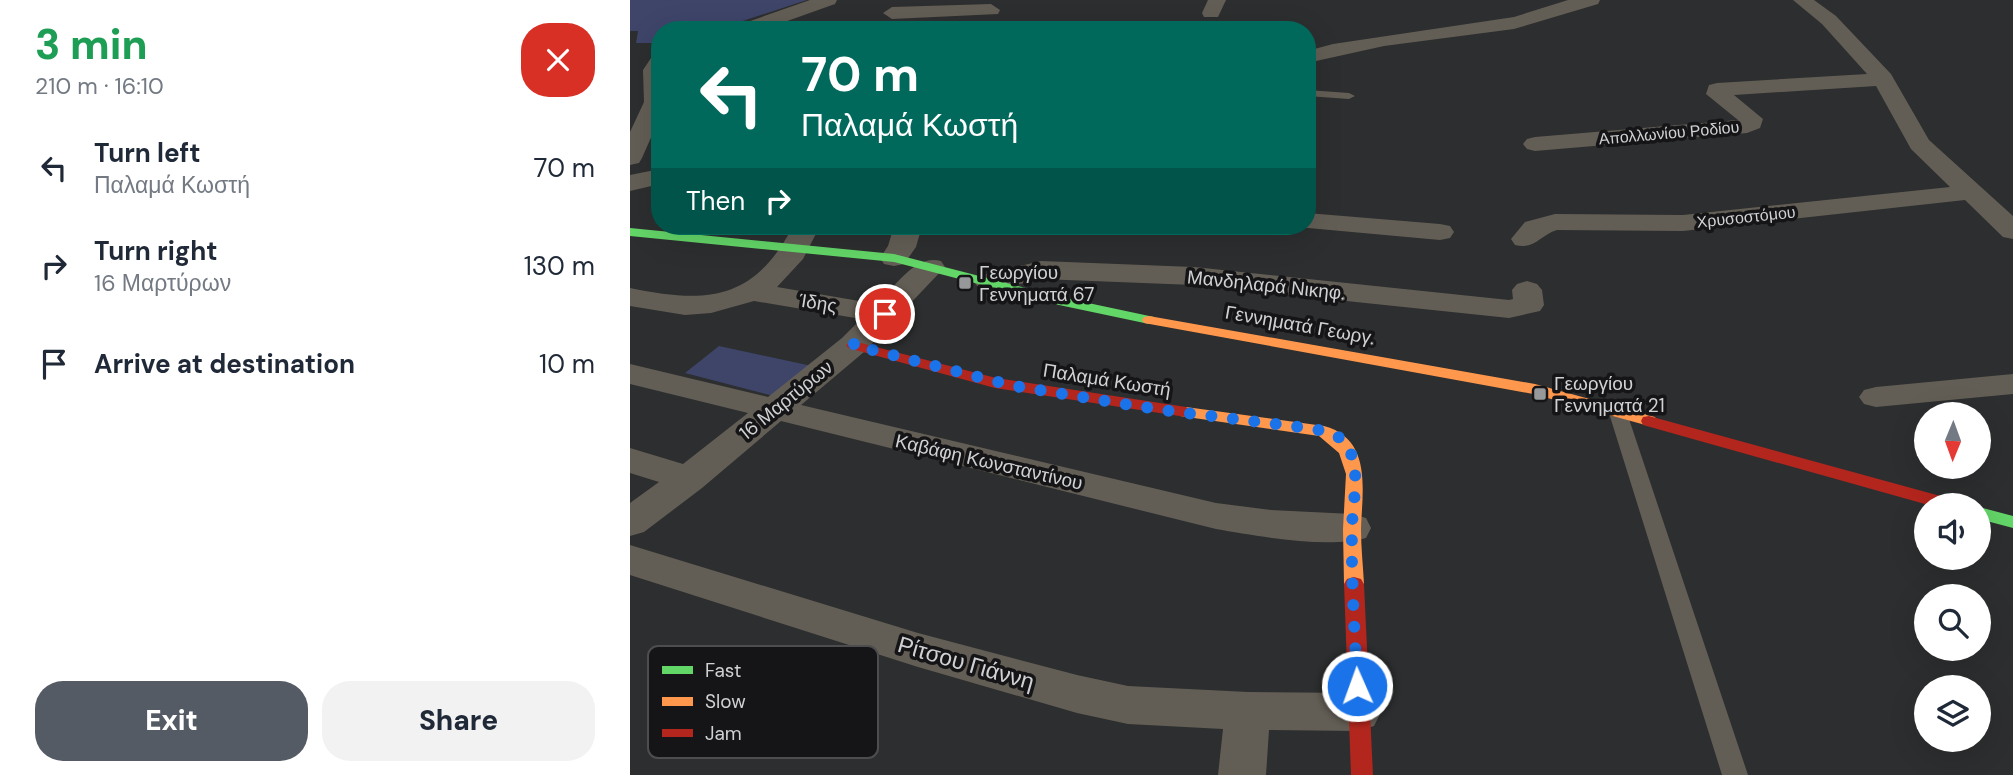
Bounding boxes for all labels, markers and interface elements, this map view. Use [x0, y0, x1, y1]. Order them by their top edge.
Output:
text: 3 min [35, 17, 148, 72]
button: close [521, 23, 595, 97]
text: 70 m [801, 42, 919, 106]
icon: left [686, 49, 777, 140]
text: 210 m · 16:10 [35, 71, 164, 101]
text: Παλαμά Κωστή [801, 104, 1018, 146]
street label: Απολλωνίου Ροδίου [1598, 116, 1740, 150]
text: Turn left [94, 136, 201, 170]
icon: left [35, 149, 73, 187]
text: 70 m [534, 151, 595, 185]
text: Παλαμά Κωστή [94, 170, 250, 200]
icon: right [759, 182, 797, 220]
text: Then [686, 184, 745, 218]
street label: Χρυσοστόμου [1696, 201, 1796, 233]
text: Turn right [94, 234, 218, 268]
icon: right [35, 247, 73, 285]
text: 130 m [524, 249, 595, 283]
place label: Γεωργίου Γεννηματά 67 [979, 260, 1094, 307]
street label: Μανδηλαρά Νικηφ. [1186, 264, 1346, 306]
text: 16 Μαρτύρων [94, 268, 231, 298]
marker: Γεωργίου Γεννηματά 67 [957, 275, 973, 291]
pin [855, 284, 915, 344]
street label: Ίδης [796, 288, 839, 318]
icon: arrive [866, 295, 904, 333]
street label: Γεννηματά Γεωργ. [1223, 300, 1377, 350]
icon: arrive [35, 345, 73, 383]
text: Arrive at destination [94, 347, 355, 381]
text: 10 m [539, 347, 595, 381]
street label: 16 Μαρτύρων [734, 355, 838, 445]
street label: Παλαμά Κωστή [1041, 358, 1173, 402]
place label: Γεωργίου Γεννηματά 21 [1554, 371, 1665, 418]
marker: Γεωργίου Γεννηματά 21 [1532, 386, 1548, 402]
north arrow [1914, 402, 1992, 480]
map controls [1914, 402, 1991, 752]
street label: Καβάφη Κωνσταντίνου [893, 428, 1085, 496]
button: sound [1914, 493, 1991, 570]
button: search [1914, 584, 1991, 661]
street label: Ρίτσου Γιάννη [894, 629, 1038, 697]
legend [648, 646, 878, 758]
position arrow [1320, 649, 1394, 723]
text: Fast [705, 658, 741, 683]
button: layers [1914, 675, 1991, 752]
button: Exit [35, 681, 308, 761]
button: Share [322, 681, 595, 761]
text: Slow [705, 689, 746, 714]
text: Jam [705, 721, 742, 746]

